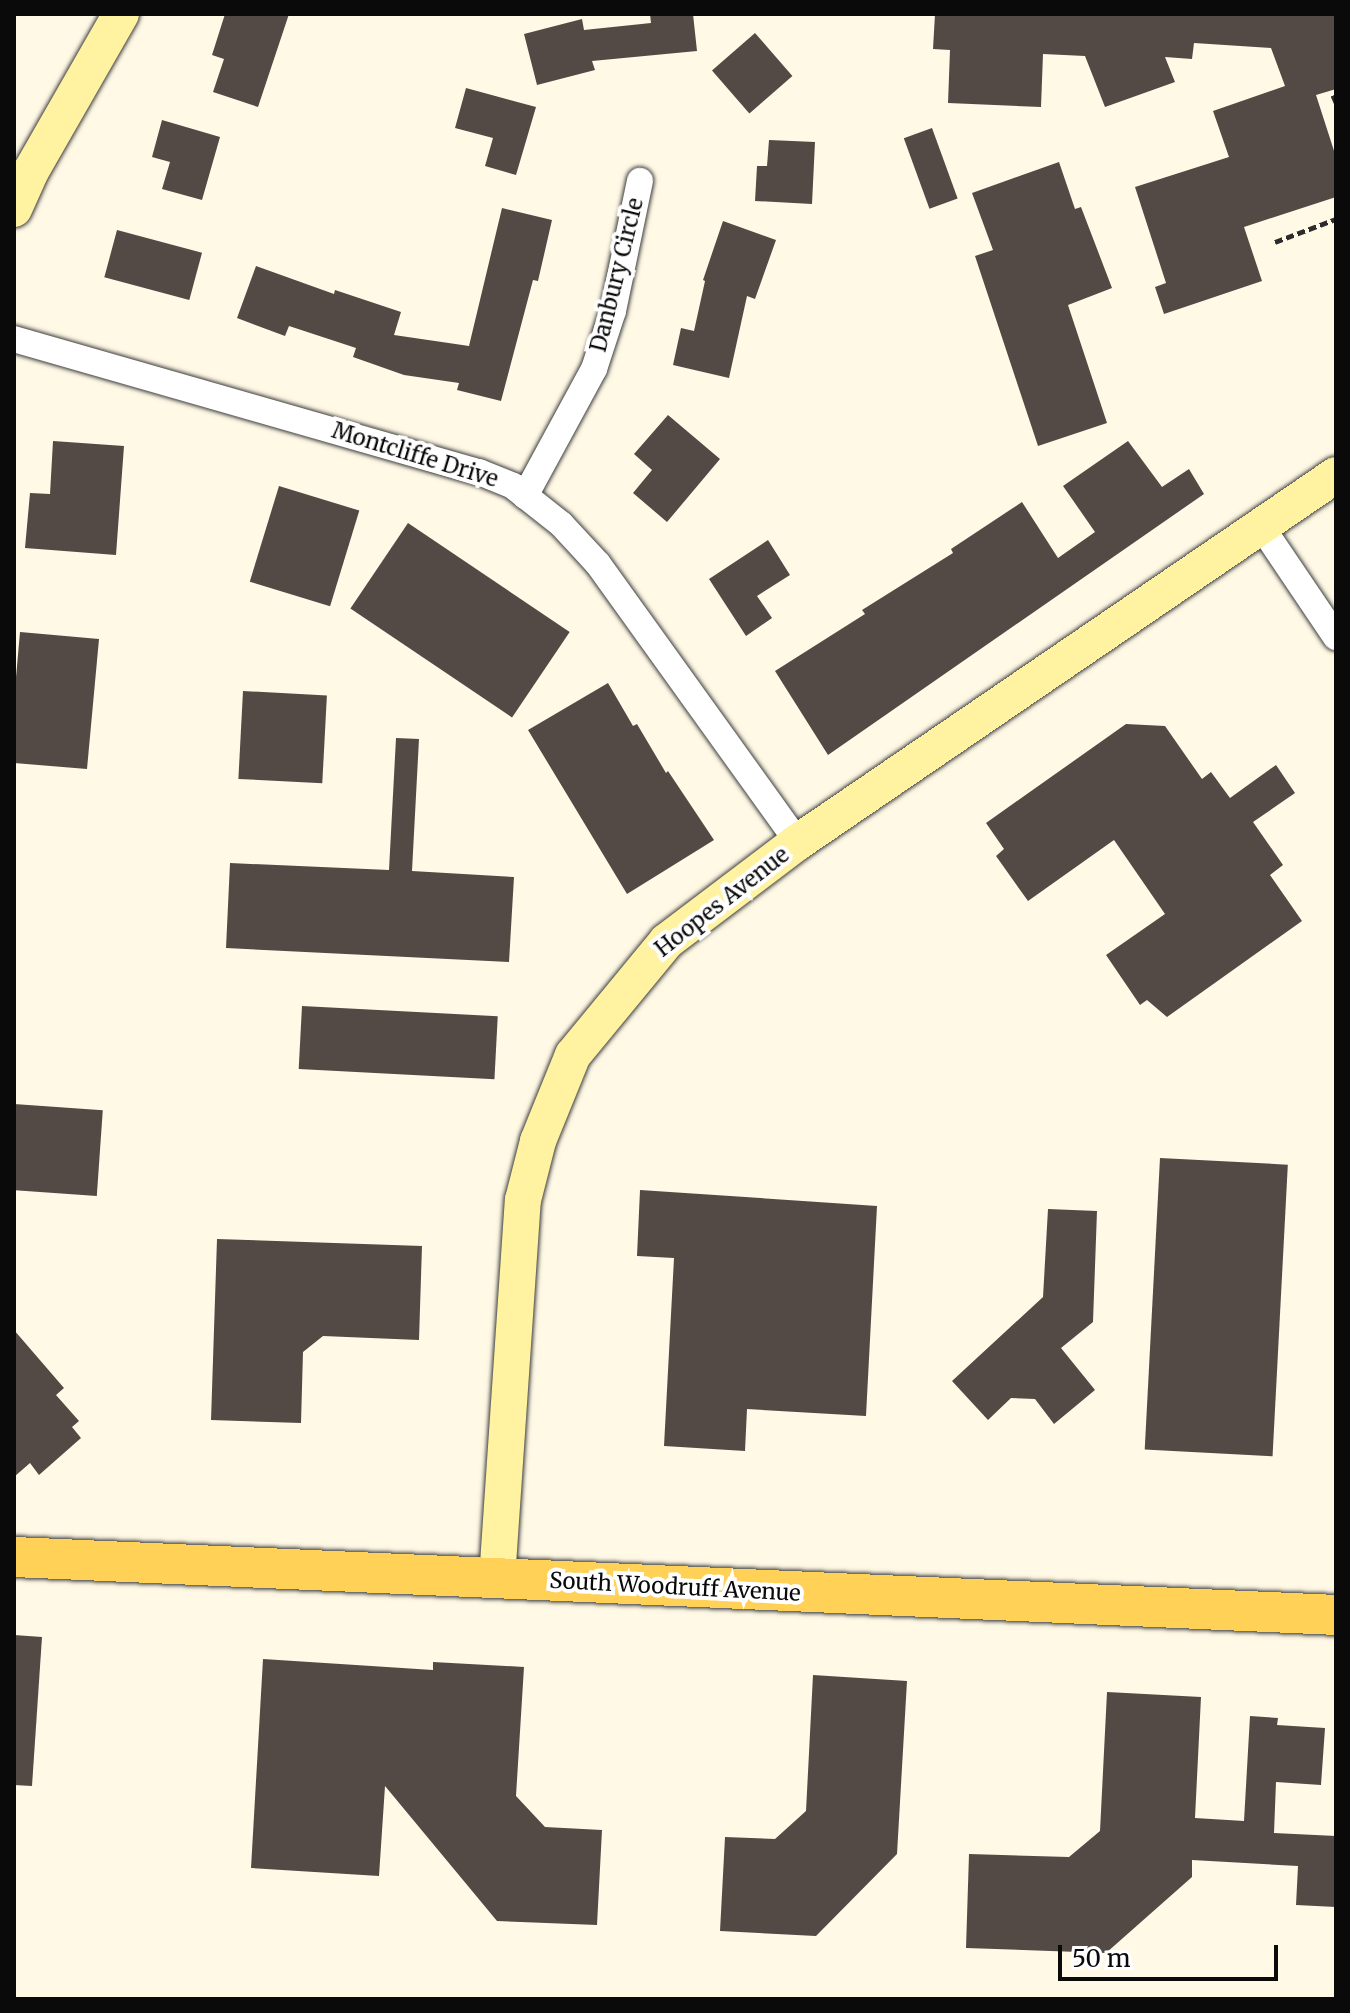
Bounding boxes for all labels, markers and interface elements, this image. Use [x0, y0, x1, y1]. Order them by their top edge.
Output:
street label: Danbury Circle [585, 195, 649, 355]
street label: Montcliffe Drive [329, 417, 501, 493]
street label: Hoopes Avenue [650, 842, 794, 962]
street label: South Woodruff Avenue [549, 1567, 801, 1607]
scale bar [1062, 1929, 1282, 1979]
text: 50 m [1072, 1943, 1131, 1974]

